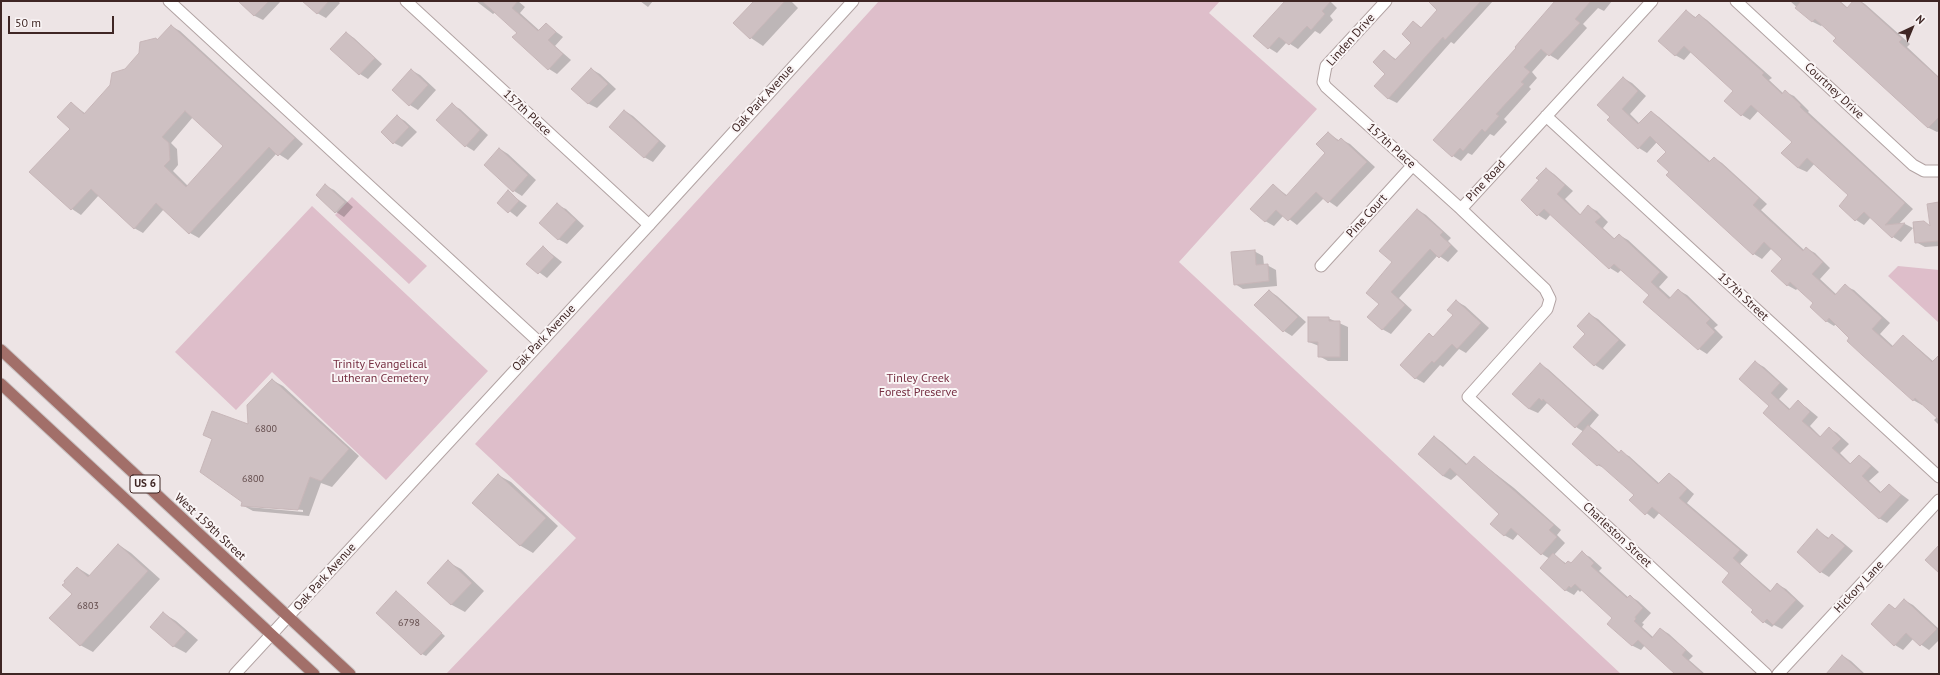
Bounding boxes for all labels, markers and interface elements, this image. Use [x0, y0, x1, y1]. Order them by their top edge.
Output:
scale bar [10, 8, 116, 34]
north arrow [1892, 8, 1932, 48]
street label: Linden Drive [1324, 11, 1378, 69]
text: N [1913, 12, 1928, 27]
text: 50 m [15, 15, 41, 30]
street label: Courtney Drive [1801, 60, 1867, 122]
street label: Oak Park Avenue [729, 62, 797, 136]
street label: 157th Place [500, 87, 554, 139]
street label: 157th Place [1364, 120, 1418, 172]
street label: Pine Road [1463, 157, 1509, 205]
street label: Pine Court [1344, 191, 1390, 241]
street label: 157th Street [1715, 270, 1771, 324]
street label: Oak Park Avenue [509, 302, 579, 374]
park label: Trinity Evangelical Lutheran Cemetery [331, 358, 429, 386]
park label: Tinley Creek Forest Preserve [879, 372, 957, 400]
house number: 6800 [255, 423, 277, 435]
house number: 6800 [242, 473, 264, 485]
road number: US 6 [130, 475, 160, 493]
street label: West 159th Street [171, 490, 249, 564]
street label: Charleston Street [1580, 499, 1654, 571]
street label: Oak Park Avenue [291, 540, 359, 614]
street label: Hickory Lane [1831, 558, 1887, 616]
house number: 6803 [77, 600, 99, 612]
house number: 6798 [398, 617, 420, 629]

